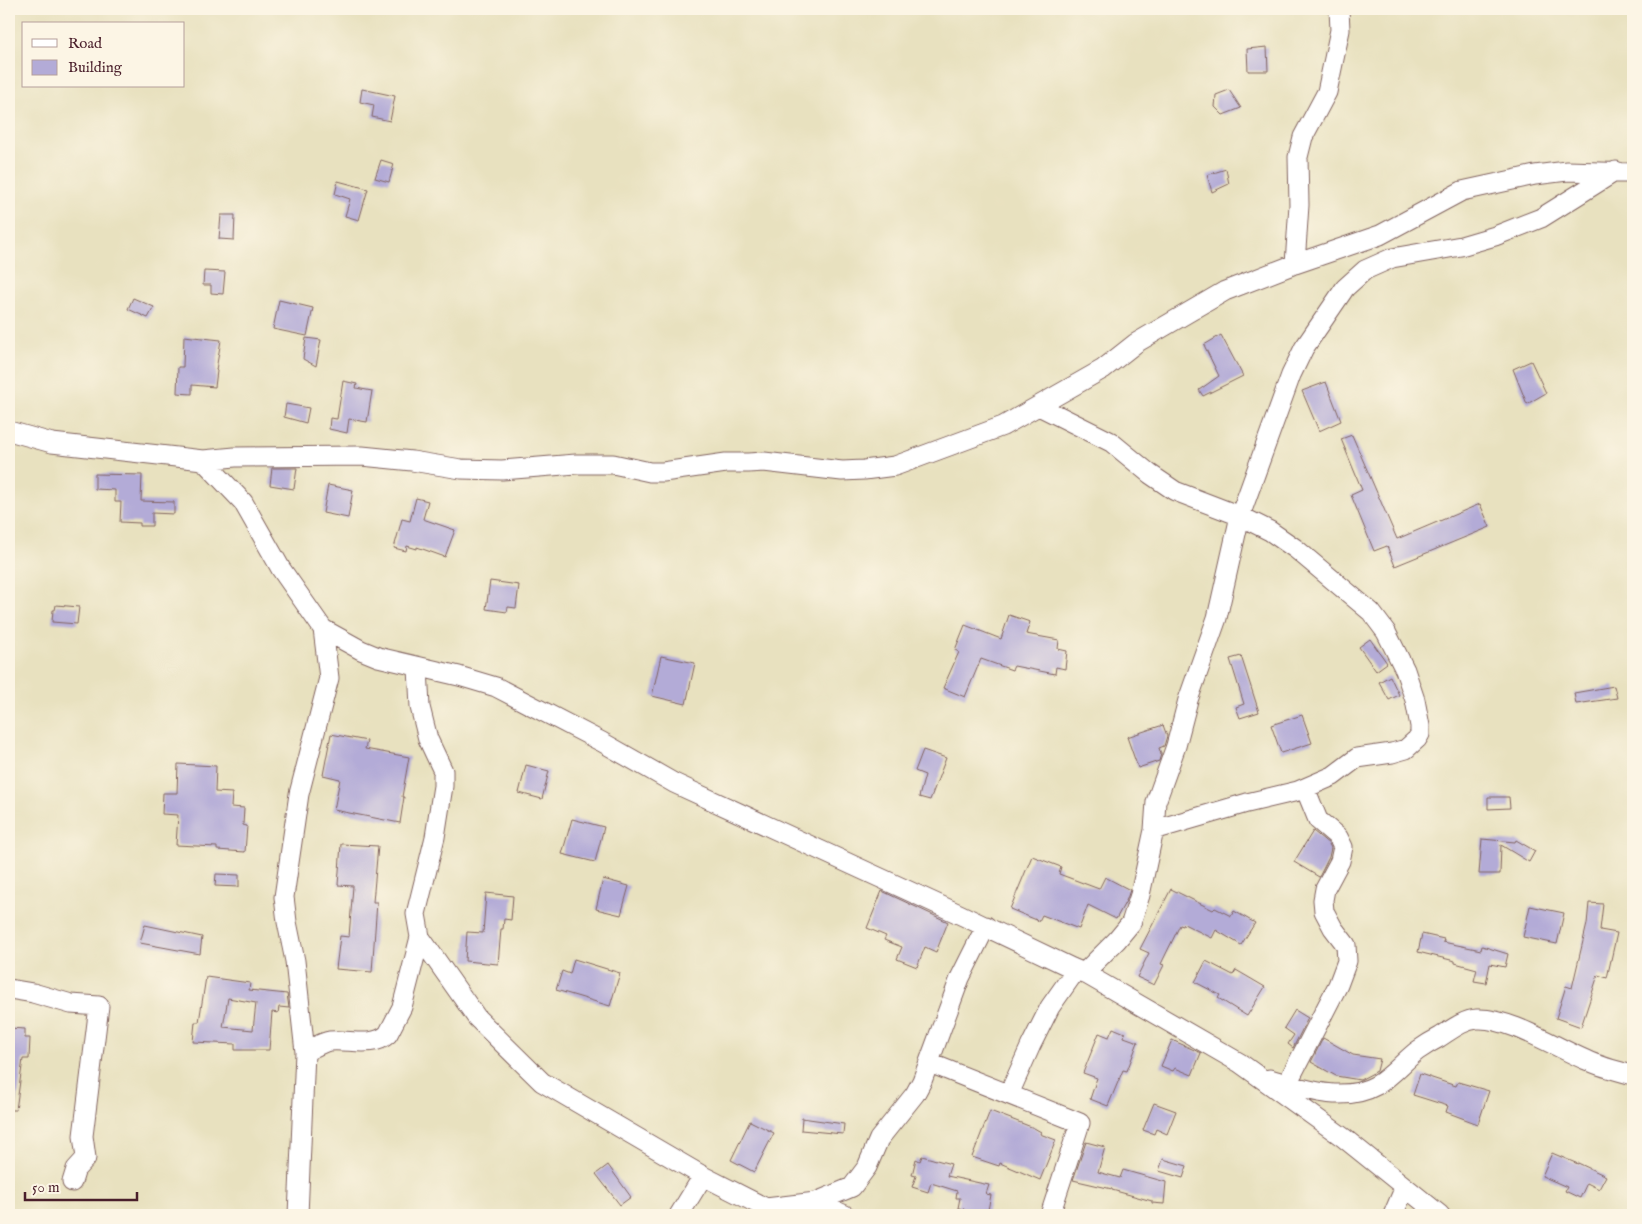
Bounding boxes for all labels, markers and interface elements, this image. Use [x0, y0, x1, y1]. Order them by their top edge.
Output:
legend [22, 22, 185, 88]
text: Road [68, 34, 103, 53]
text: Building [68, 58, 123, 77]
scale bar [25, 1169, 138, 1201]
text: 50 m [32, 1178, 60, 1197]

